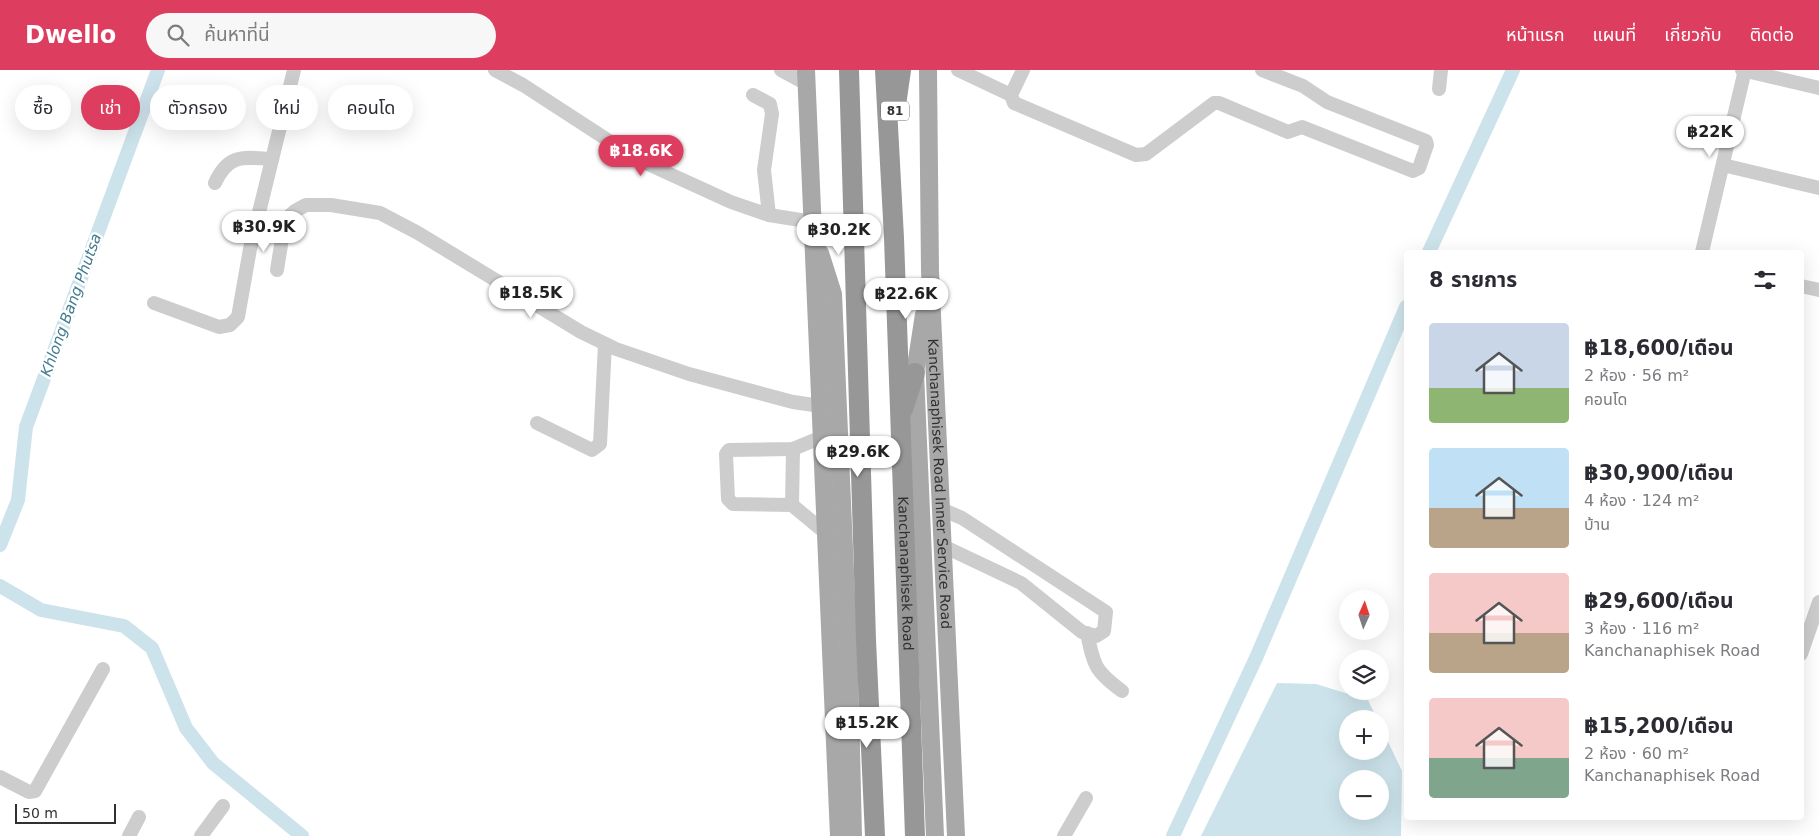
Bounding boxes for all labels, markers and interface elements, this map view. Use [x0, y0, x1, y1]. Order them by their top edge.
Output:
search box [146, 13, 496, 58]
text: Dwello [25, 21, 116, 49]
icon: search [164, 21, 192, 49]
text: ค้นหาที่นี่ [204, 23, 270, 45]
text: หน้าแรก [1506, 24, 1564, 45]
text: แผนที่ [1592, 24, 1636, 45]
text: เกี่ยวกับ [1664, 24, 1722, 45]
text: ติดต่อ [1750, 24, 1794, 45]
chip: ซื้อ [15, 85, 71, 130]
chip: เช่า [81, 85, 140, 130]
chip: ตัวกรอง [150, 85, 246, 130]
chip: ใหม่ [256, 85, 318, 130]
chip: คอนโด [328, 85, 413, 130]
road number: 81 [881, 101, 909, 120]
pin: ฿22K [1680, 116, 1740, 158]
text: ฿22K [1687, 122, 1733, 141]
pin: ฿18.6K [600, 134, 682, 177]
text: ฿18.6K [609, 141, 673, 160]
pin: ฿30.9K [223, 210, 305, 253]
pin: ฿30.2K [798, 214, 880, 256]
text: ฿30.9K [232, 217, 296, 236]
text: ฿30.2K [807, 220, 871, 239]
water label: Khlong Bang Phutsa [37, 231, 105, 379]
icon: filters [1751, 266, 1779, 294]
text: 8 รายการ [1429, 268, 1517, 292]
pin: ฿18.5K [490, 276, 572, 319]
pin: ฿22.6K [865, 278, 947, 320]
text: ฿18.5K [499, 283, 563, 302]
text: ฿22.6K [874, 284, 938, 303]
text: ฿18,600/เดือน [1584, 336, 1734, 360]
street label: Kanchanaphisek Road Inner Service Road [925, 338, 954, 629]
icon: home [1469, 343, 1529, 403]
text: 2 ห้อง · 56 m² [1584, 366, 1689, 385]
text: คอนโด [1584, 390, 1627, 409]
pin: ฿29.6K [817, 436, 899, 478]
text: ฿29.6K [826, 442, 890, 461]
text: ฿30,900/เดือน [1584, 461, 1734, 485]
icon: home [1469, 468, 1529, 528]
text: 4 ห้อง · 124 m² [1584, 491, 1699, 510]
street label: Kanchanaphisek Road [895, 496, 916, 651]
text: บ้าน [1584, 515, 1610, 534]
text: ฿29,600/เดือน [1584, 589, 1734, 613]
north arrow [1339, 590, 1389, 640]
map controls [1339, 590, 1389, 820]
icon: home [1469, 593, 1529, 653]
text: 3 ห้อง · 116 m² [1584, 619, 1699, 638]
text: Kanchanaphisek Road [1584, 641, 1760, 660]
button: layers [1339, 650, 1389, 700]
pin: ฿15.2K [826, 706, 908, 749]
button: + [1339, 710, 1389, 760]
text: ฿15.2K [835, 713, 899, 732]
text: ฿15,200/เดือน [1584, 714, 1734, 738]
icon: home [1469, 718, 1529, 778]
text: 2 ห้อง · 60 m² [1584, 744, 1689, 763]
text: Kanchanaphisek Road [1584, 766, 1760, 785]
button: − [1339, 770, 1389, 820]
scale bar [15, 801, 116, 824]
text: 50 m [22, 805, 58, 821]

